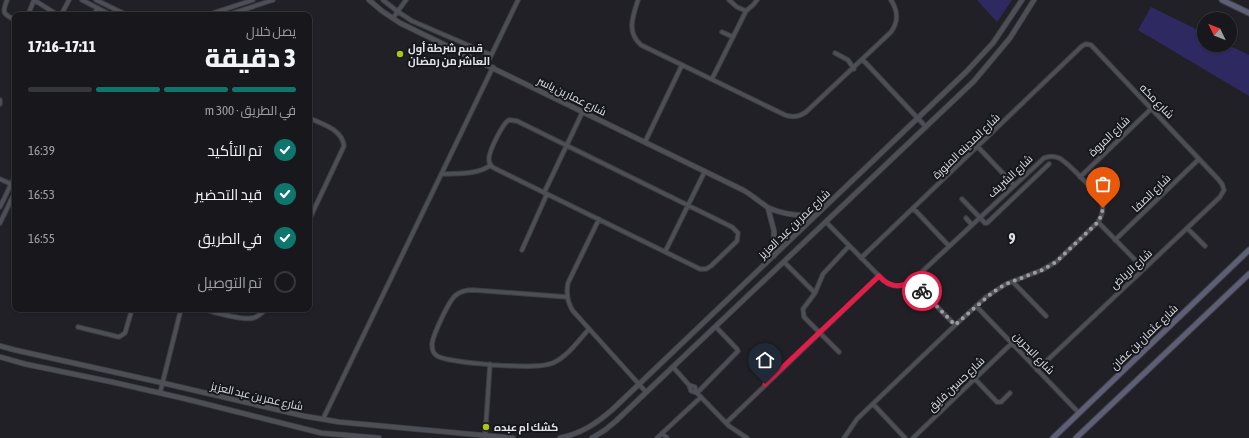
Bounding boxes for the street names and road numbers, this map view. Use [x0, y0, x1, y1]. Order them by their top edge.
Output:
street label: شارع عمار بن ياسر [534, 74, 608, 120]
street label: شارع مكه [1136, 81, 1176, 122]
street label: شارع المدينه المنورة [930, 111, 1003, 182]
street label: شارع المروة [1086, 114, 1133, 160]
street label: شارع الشريف [985, 152, 1036, 201]
street label: شارع الصفا [1129, 172, 1174, 216]
street label: شارع عمر بن عبد العزيز [755, 187, 833, 263]
street label: شارع الرياض [1108, 247, 1156, 293]
street label: شارع عثمان بن عفان [1108, 302, 1181, 373]
street label: شارع البحرين [1010, 330, 1057, 378]
street label: شارع حسين فايق [925, 354, 988, 415]
street label: شارع عمر بن عبد العزيز [208, 379, 304, 414]

